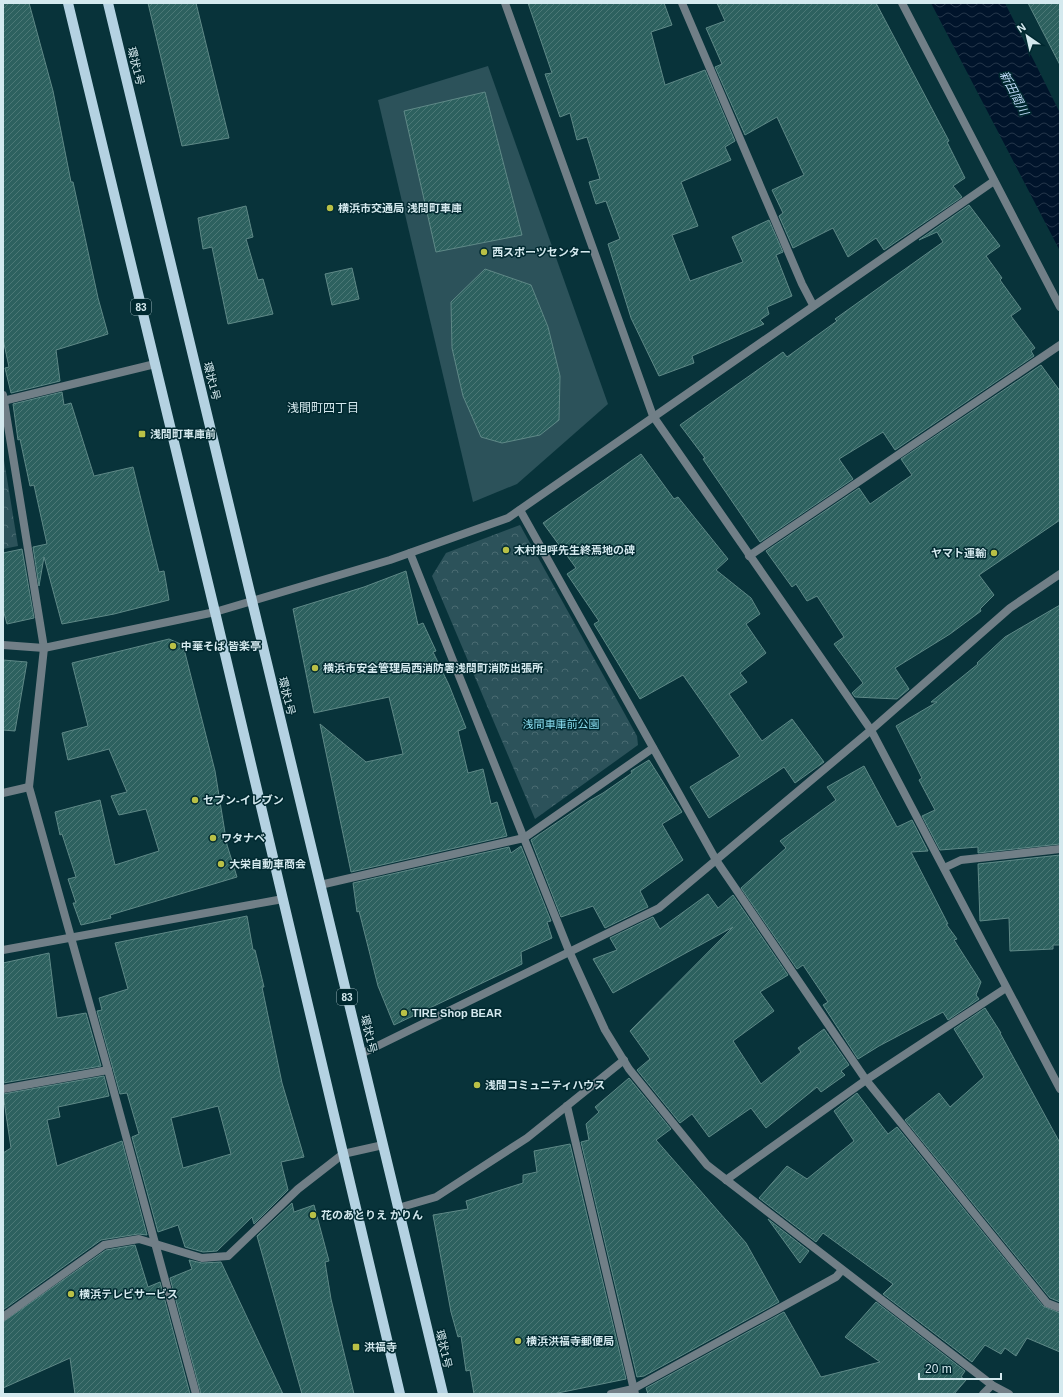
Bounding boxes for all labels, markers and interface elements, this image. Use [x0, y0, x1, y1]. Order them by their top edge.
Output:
north arrow [1007, 16, 1047, 56]
text: N [1015, 20, 1028, 35]
street label: 環状1号 [125, 46, 147, 86]
water label: 新田間川 [997, 68, 1032, 119]
place label: 横浜市交通局 浅間町車庫 [338, 202, 462, 214]
marker: 横浜市交通局 浅間町車庫 [325, 203, 335, 213]
place label: 西スポーツセンター [492, 246, 591, 258]
marker: 西スポーツセンター [479, 247, 489, 257]
road number: 83 [131, 299, 151, 315]
street label: 環状1号 [201, 361, 223, 401]
district label: 浅間町四丁目 [287, 401, 359, 415]
place label: 浅間町車庫前 [150, 428, 216, 440]
marker: 浅間町車庫前 [137, 429, 147, 439]
place label: 木村担呼先生終焉地の碑 [514, 544, 635, 556]
marker: 木村担呼先生終焉地の碑 [501, 545, 511, 555]
place label: ヤマト運輸 [931, 547, 987, 559]
marker: ヤマト運輸 [989, 548, 999, 558]
place label: 中華そば 皆楽亭 [181, 640, 261, 652]
marker: 中華そば 皆楽亭 [168, 641, 178, 651]
place label: 横浜市安全管理局西消防署浅間町消防出張所 [323, 662, 543, 674]
marker: 横浜市安全管理局西消防署浅間町消防出張所 [310, 663, 320, 673]
street label: 環状1号 [276, 676, 298, 716]
park label: 浅間車庫前公園 [523, 718, 600, 730]
place label: セブン-イレブン [203, 794, 284, 806]
marker: セブン-イレブン [190, 795, 200, 805]
place label: ワタナベ [221, 832, 265, 844]
marker: ワタナベ [208, 833, 218, 843]
place label: 大栄自動車商会 [229, 858, 306, 870]
marker: 大栄自動車商会 [216, 859, 226, 869]
road number: 83 [337, 989, 357, 1005]
place label: TIRE Shop BEAR [412, 1007, 502, 1019]
marker: TIRE Shop BEAR [399, 1008, 409, 1018]
street label: 環状1号 [359, 1014, 379, 1054]
place label: 浅間コミュニティハウス [485, 1079, 605, 1091]
marker: 浅間コミュニティハウス [472, 1080, 482, 1090]
place label: 花のあとりえ かりん [321, 1209, 423, 1221]
marker: 花のあとりえ かりん [308, 1210, 318, 1220]
place label: 横浜テレビサービス [79, 1288, 178, 1300]
marker: 横浜テレビサービス [66, 1289, 76, 1299]
street label: 環状1号 [434, 1329, 454, 1369]
place label: 横浜洪福寺郵便局 [526, 1335, 614, 1347]
marker: 横浜洪福寺郵便局 [513, 1336, 523, 1346]
place label: 洪福寺 [364, 1341, 397, 1353]
marker: 洪福寺 [351, 1342, 361, 1352]
scale bar [919, 1355, 1001, 1381]
text: 20 m [925, 1362, 952, 1376]

